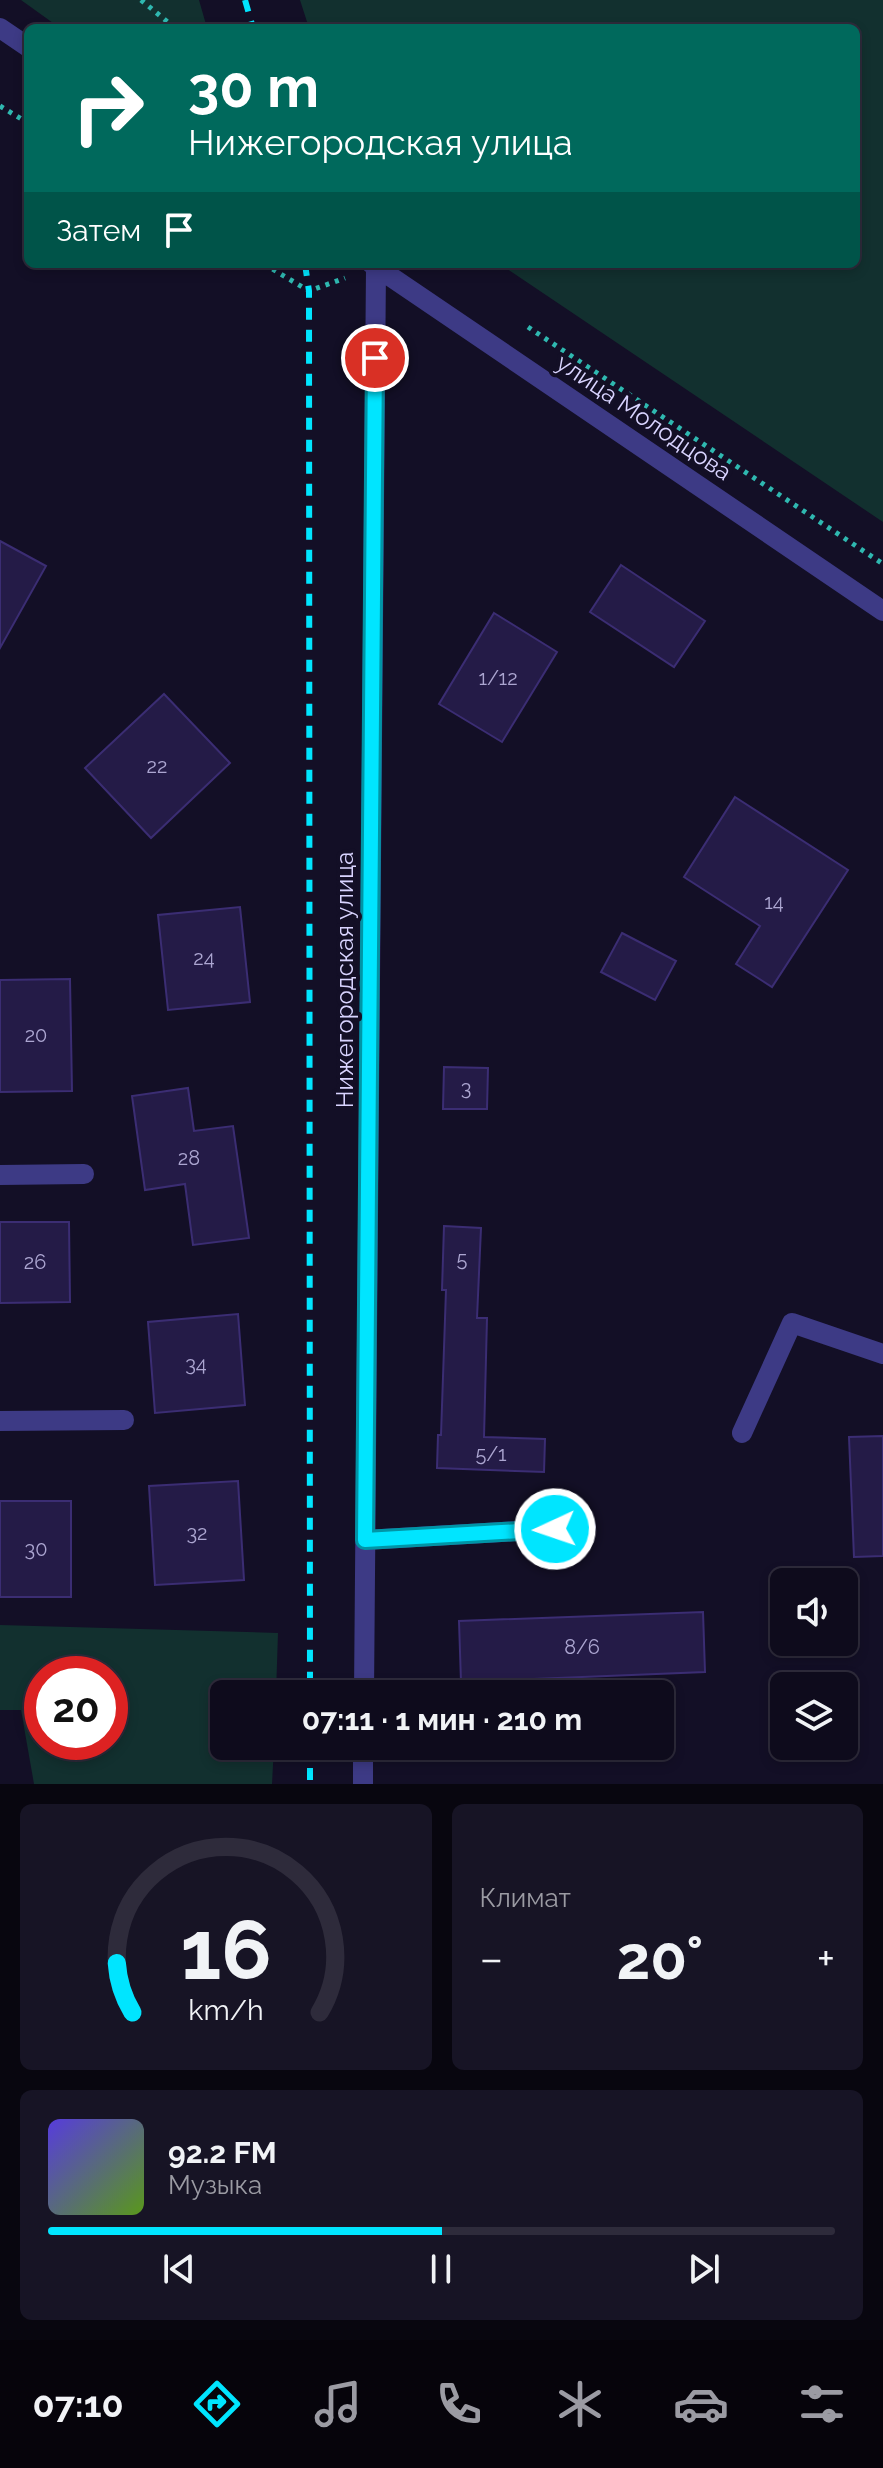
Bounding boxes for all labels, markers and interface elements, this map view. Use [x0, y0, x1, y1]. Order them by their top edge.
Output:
text: 30 m [188, 54, 319, 120]
icon: right [56, 56, 160, 160]
text: Нижегородская улица [188, 121, 573, 163]
icon: arrive [157, 208, 201, 252]
text: Затем [56, 213, 141, 248]
pin [341, 324, 409, 392]
icon: arrive [353, 336, 397, 380]
street label: улица Молодцова [551, 348, 737, 486]
house number: 1/12 [478, 666, 518, 690]
house number: 22 [147, 754, 167, 778]
street label: Нижегородская улица [330, 852, 359, 1108]
house number: 14 [764, 890, 784, 914]
house number: 24 [193, 946, 215, 970]
house number: 20 [25, 1023, 47, 1047]
house number: 3 [461, 1076, 471, 1100]
house number: 28 [178, 1146, 200, 1170]
house number: 5 [457, 1247, 468, 1271]
house number: 26 [24, 1250, 46, 1274]
house number: 34 [185, 1352, 207, 1376]
house number: 5/1 [475, 1442, 507, 1466]
position arrow [513, 1487, 597, 1571]
house number: 32 [186, 1521, 208, 1545]
house number: 30 [25, 1537, 47, 1561]
map controls [770, 1568, 858, 1760]
button: sound [770, 1568, 858, 1656]
house number: 8/6 [564, 1635, 600, 1659]
speed limit sign: 20 [24, 1656, 128, 1760]
button: layers [770, 1672, 858, 1760]
text: 07:11 · 1 мин · 210 m [302, 1702, 582, 1737]
text: Климат [480, 1883, 571, 1913]
text: 16 [180, 1901, 272, 1998]
text: 20° [617, 1923, 703, 1993]
text: − [480, 1933, 503, 1984]
text: + [817, 1933, 835, 1984]
text: km/h [188, 1993, 263, 2027]
text: 92.2 FM [168, 2135, 277, 2170]
text: Музыка [168, 2170, 262, 2200]
icon: previous [157, 2247, 201, 2291]
icon: pause [419, 2247, 463, 2291]
icon: next [682, 2247, 726, 2291]
icon: directions [189, 2376, 245, 2432]
icon: music [310, 2376, 366, 2432]
icon: phone [431, 2376, 487, 2432]
icon: climate [552, 2376, 608, 2432]
icon: car [673, 2376, 729, 2432]
icon: filters [794, 2376, 850, 2432]
text: 07:10 [33, 2383, 124, 2425]

